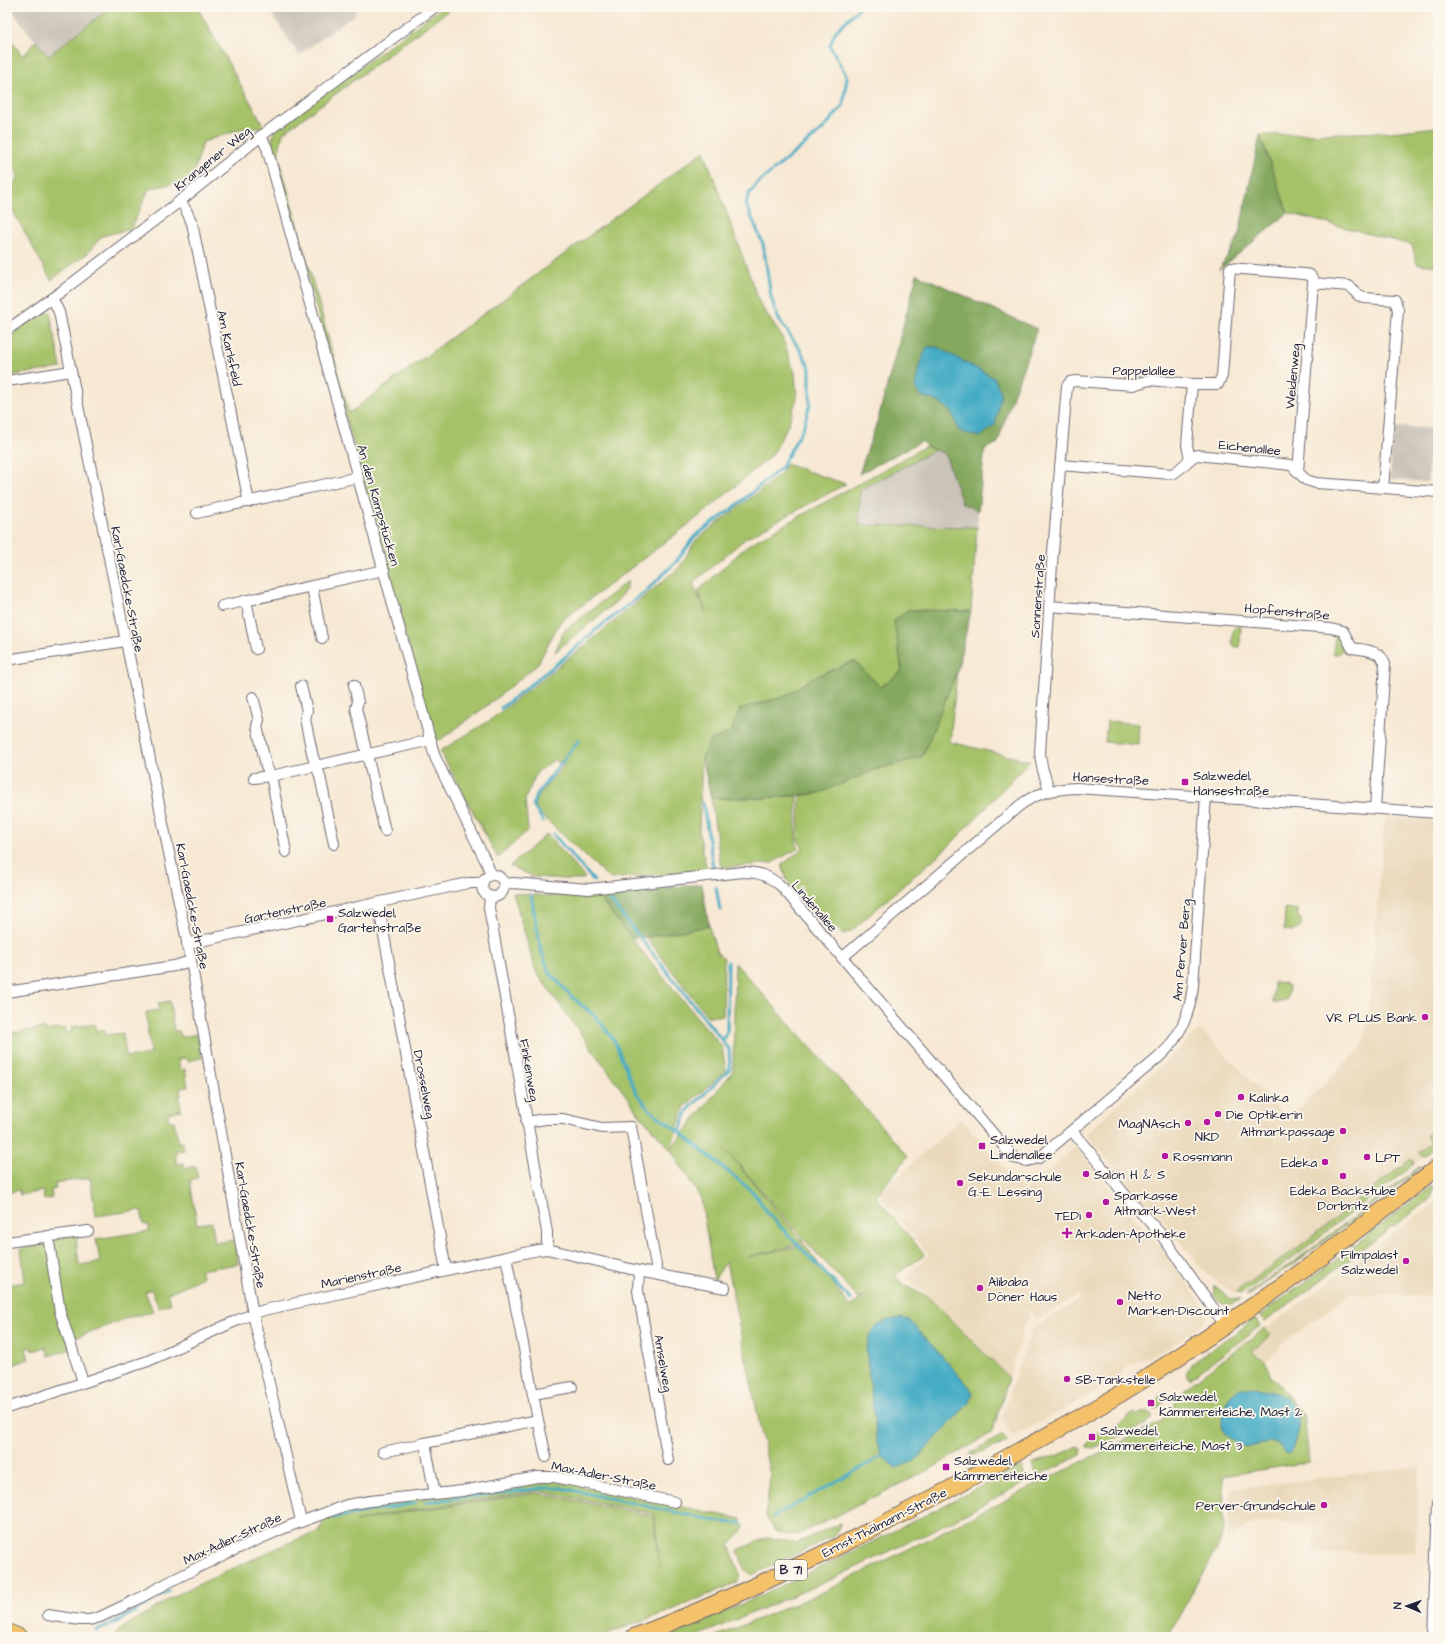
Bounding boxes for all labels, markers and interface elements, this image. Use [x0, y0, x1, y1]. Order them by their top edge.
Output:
street label: Krangener Weg [171, 122, 256, 196]
street label: Am Karlsfeld [212, 309, 246, 388]
street label: Weidenweg [1281, 342, 1306, 410]
street label: Pappelallee [1112, 362, 1176, 380]
street label: Eichenallee [1218, 436, 1282, 460]
street label: An den Kampstücken [352, 443, 404, 569]
street label: Karl-Gaedcke-Straße [106, 525, 148, 654]
street label: Sonnenstraße [1026, 554, 1050, 639]
street label: Hopfenstraße [1244, 599, 1330, 625]
place label: Salzwedel, Hansestraße [1193, 767, 1269, 800]
street label: Hansestraße [1072, 768, 1150, 790]
marker: Salzwedel, Hansestraße [1180, 777, 1190, 787]
street label: Karl-Gaedcke-Straße [171, 842, 213, 971]
street label: Lindenallee [787, 877, 842, 936]
street label: Gartenstraße [243, 894, 328, 928]
street label: Am Perver Berg [1169, 898, 1196, 1002]
place label: Salzwedel, Gartenstraße [338, 904, 421, 937]
marker: Salzwedel, Gartenstraße [325, 914, 335, 924]
place label: VR PLUS Bank [1326, 1009, 1417, 1027]
marker: VR PLUS Bank [1420, 1012, 1430, 1022]
street label: Finkenweg [514, 1037, 543, 1103]
street label: Drosselweg [408, 1048, 440, 1120]
place label: Kalinka [1249, 1089, 1289, 1107]
marker: Kalinka [1236, 1092, 1246, 1102]
place label: Die Optikerin [1226, 1106, 1303, 1124]
marker: Die Optikerin [1213, 1109, 1223, 1119]
place label: MagNAsch [1118, 1115, 1181, 1134]
marker: NKD [1202, 1117, 1212, 1127]
marker: MagNAsch [1183, 1118, 1193, 1128]
place label: Altmarkpassage [1240, 1123, 1335, 1142]
marker: Altmarkpassage [1338, 1126, 1348, 1136]
place label: NKD [1195, 1128, 1220, 1146]
place label: Salzwedel, Lindenallee [990, 1131, 1052, 1164]
marker: Salzwedel, Lindenallee [977, 1141, 987, 1151]
place label: Rossmann [1173, 1148, 1233, 1166]
place label: LPT [1375, 1149, 1401, 1167]
marker: Rossmann [1160, 1151, 1170, 1161]
marker: LPT [1362, 1152, 1372, 1162]
place label: Edeka [1281, 1154, 1317, 1172]
marker: Edeka [1320, 1157, 1330, 1167]
street label: Karl-Gaedcke-Straße [230, 1161, 270, 1290]
place label: Salon H & S [1094, 1166, 1165, 1184]
place label: Sekundarschule G.-E. Lessing [968, 1168, 1062, 1202]
marker: Salon H & S [1081, 1169, 1091, 1179]
marker: Edeka Backstube Dorbritz [1338, 1171, 1348, 1181]
marker: Sekundarschule G.-E. Lessing [955, 1178, 965, 1188]
place label: Edeka Backstube Dorbritz [1290, 1182, 1396, 1215]
place label: Sparkasse Altmark-West [1114, 1187, 1197, 1220]
marker: Sparkasse Altmark-West [1101, 1197, 1111, 1207]
place label: TEDi [1055, 1207, 1081, 1225]
marker: TEDi [1084, 1210, 1094, 1220]
place label: Arkaden-Apotheke [1075, 1225, 1186, 1243]
marker: Arkaden-Apotheke [1062, 1228, 1072, 1238]
place label: Filmpalast Salzwedel [1341, 1246, 1399, 1279]
marker: Filmpalast Salzwedel [1401, 1256, 1411, 1266]
street label: Marienstraße [319, 1259, 403, 1293]
place label: Alibaba Döner Haus [988, 1273, 1058, 1306]
marker: Alibaba Döner Haus [975, 1283, 985, 1293]
place label: Netto Marken-Discount [1128, 1287, 1230, 1320]
marker: Netto Marken-Discount [1115, 1297, 1125, 1307]
street label: Amselweg [648, 1333, 677, 1394]
place label: SB-Tankstelle [1075, 1371, 1156, 1389]
marker: SB-Tankstelle [1062, 1374, 1072, 1384]
place label: Salzwedel, Kämmereiteiche, Mast 2 [1159, 1388, 1303, 1421]
marker: Salzwedel, Kämmereiteiche, Mast 2 [1146, 1398, 1156, 1408]
place label: Salzwedel, Kämmereiteiche, Mast 3 [1100, 1422, 1243, 1455]
marker: Salzwedel, Kämmereiteiche, Mast 3 [1087, 1432, 1097, 1442]
place label: Salzwedel, Kämmereiteiche [954, 1452, 1048, 1485]
street label: Max-Adler-Straße [550, 1457, 658, 1495]
marker: Salzwedel, Kämmereiteiche [941, 1462, 951, 1472]
street label: Ernst-Thälmann-Straße [819, 1484, 950, 1562]
place label: Perver-Grundschule [1196, 1497, 1316, 1515]
marker: Perver-Grundschule [1319, 1500, 1329, 1510]
street label: Max-Adler-Straße [180, 1508, 284, 1570]
road number: B 71 [775, 1560, 807, 1580]
north arrow [1387, 1586, 1427, 1626]
text: N [1390, 1602, 1405, 1609]

